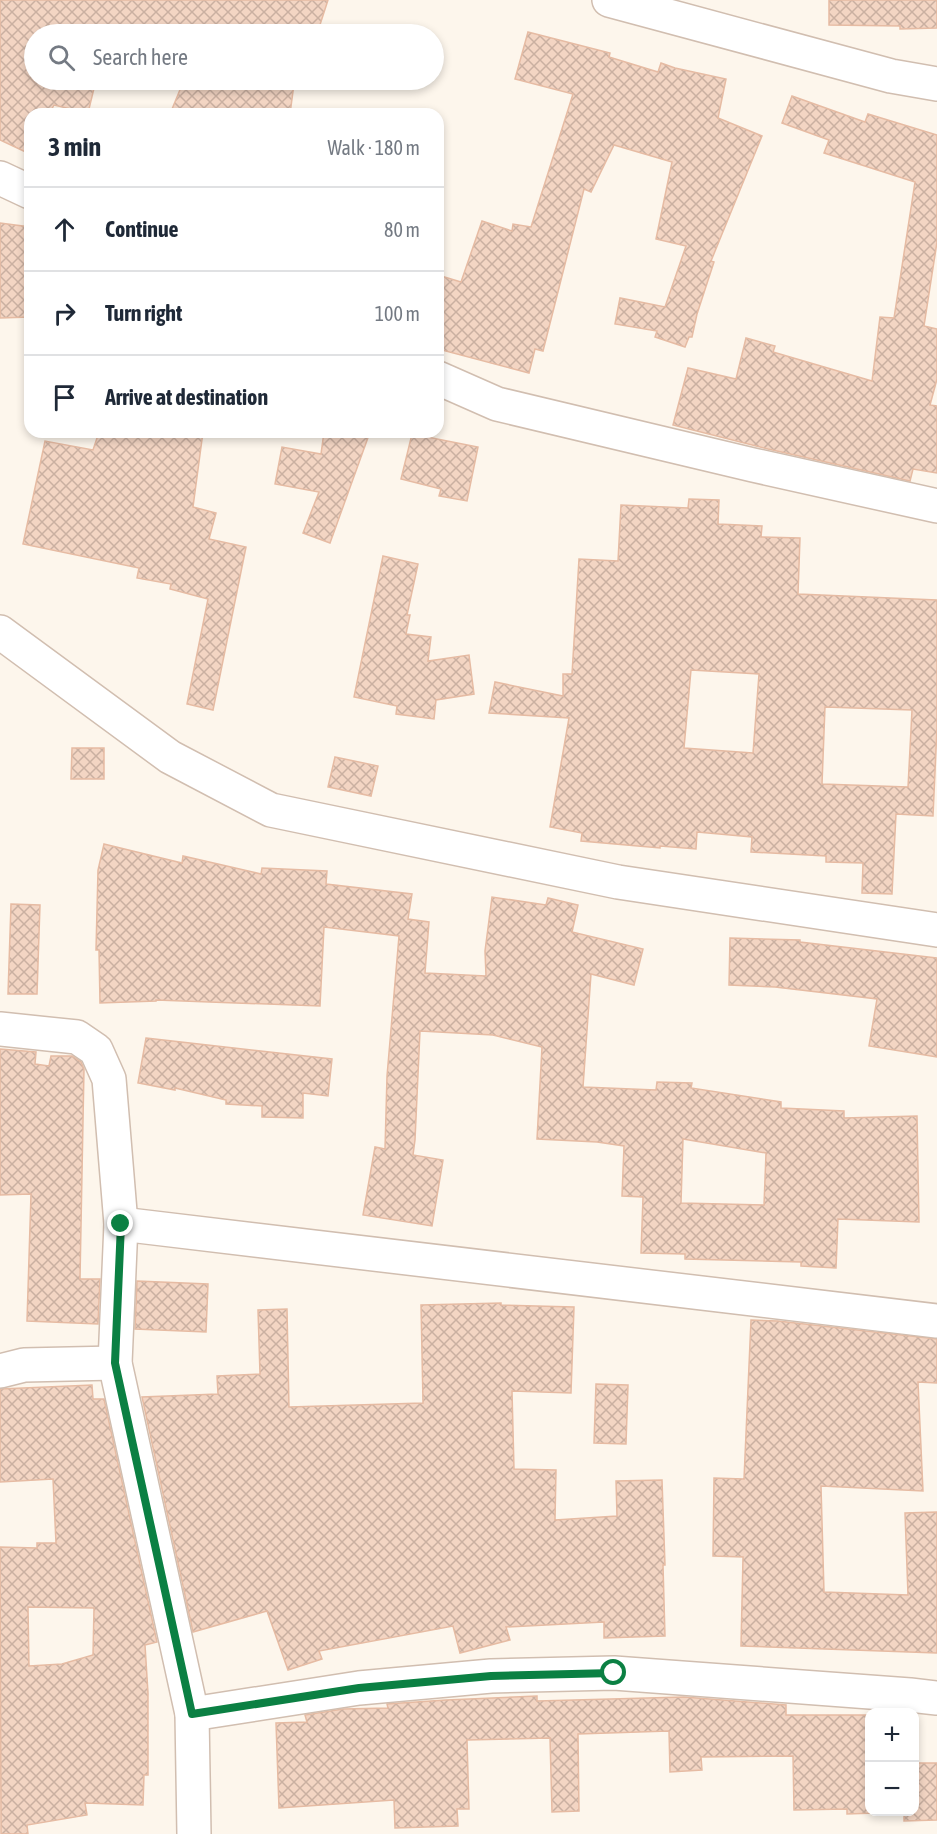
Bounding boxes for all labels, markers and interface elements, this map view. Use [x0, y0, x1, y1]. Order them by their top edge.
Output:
search box [24, 24, 444, 90]
icon: search [45, 41, 78, 74]
text: Search here [93, 44, 188, 70]
text: 3 min [48, 132, 101, 162]
text: Walk · 180 m [328, 136, 420, 159]
icon: ahead [48, 213, 81, 246]
text: Continue [105, 216, 179, 242]
text: 80 m [384, 218, 420, 241]
icon: right [48, 297, 81, 330]
text: Turn right [105, 300, 182, 326]
text: 100 m [375, 302, 420, 325]
icon: arrive [48, 381, 81, 414]
text: Arrive at destination [105, 384, 268, 410]
route end [107, 1210, 133, 1236]
route start [600, 1659, 626, 1685]
map controls [865, 1708, 919, 1816]
button: + [865, 1708, 919, 1762]
button: − [865, 1762, 919, 1816]

